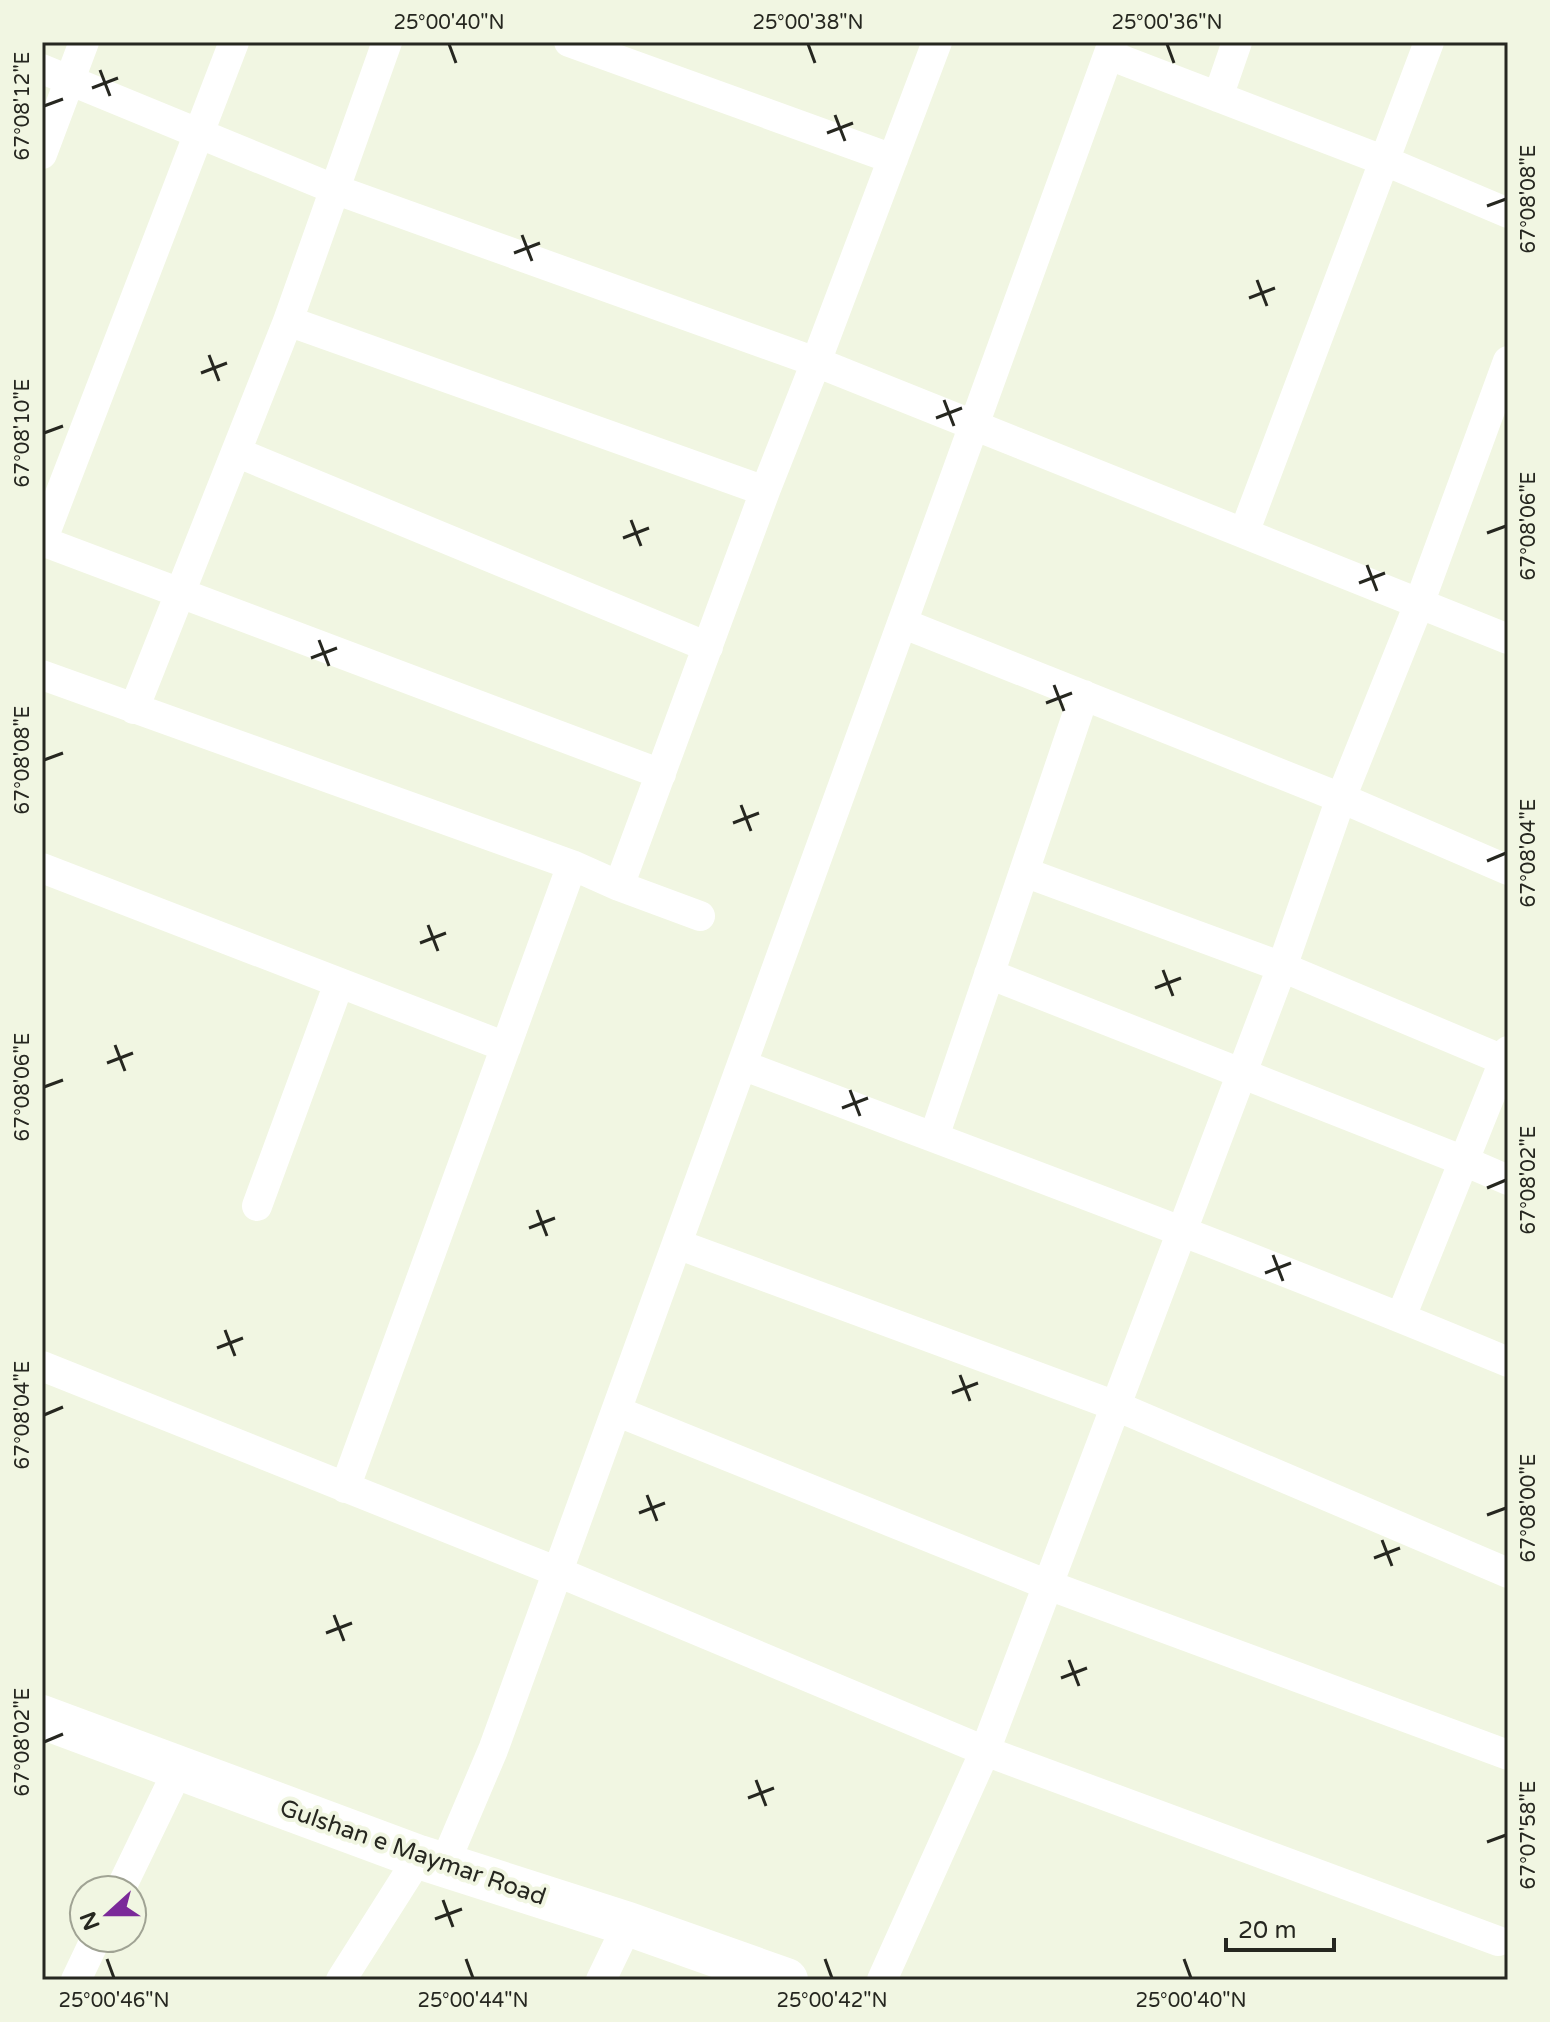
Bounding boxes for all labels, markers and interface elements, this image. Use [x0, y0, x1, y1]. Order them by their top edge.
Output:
text: 25°00'40"N [393, 11, 505, 35]
text: 25°00'38"N [752, 11, 864, 35]
text: 25°00'36"N [1111, 11, 1223, 35]
text: 67°08'12"E [11, 52, 35, 160]
text: 67°08'08"E [1517, 145, 1541, 253]
text: 67°08'10"E [11, 379, 35, 487]
text: 67°08'06"E [1517, 472, 1541, 580]
text: 67°08'08"E [11, 706, 35, 814]
text: 67°08'04"E [1517, 799, 1541, 907]
text: 67°08'06"E [11, 1033, 35, 1141]
text: 67°08'02"E [1517, 1126, 1541, 1234]
text: 67°08'04"E [11, 1361, 35, 1469]
text: 67°08'00"E [1517, 1454, 1541, 1562]
text: 67°08'02"E [11, 1688, 35, 1796]
text: 67°07'58"E [1517, 1781, 1541, 1889]
street label: Gulshan e Maymar Road [276, 1793, 550, 1912]
north arrow [68, 1874, 148, 1954]
scale bar [1226, 1902, 1334, 1952]
text: N [75, 1908, 106, 1934]
text: 20 m [1238, 1916, 1296, 1945]
text: 25°00'46"N [58, 1989, 170, 2013]
text: 25°00'44"N [417, 1989, 529, 2013]
text: 25°00'42"N [776, 1989, 888, 2013]
text: 25°00'40"N [1135, 1989, 1247, 2013]

